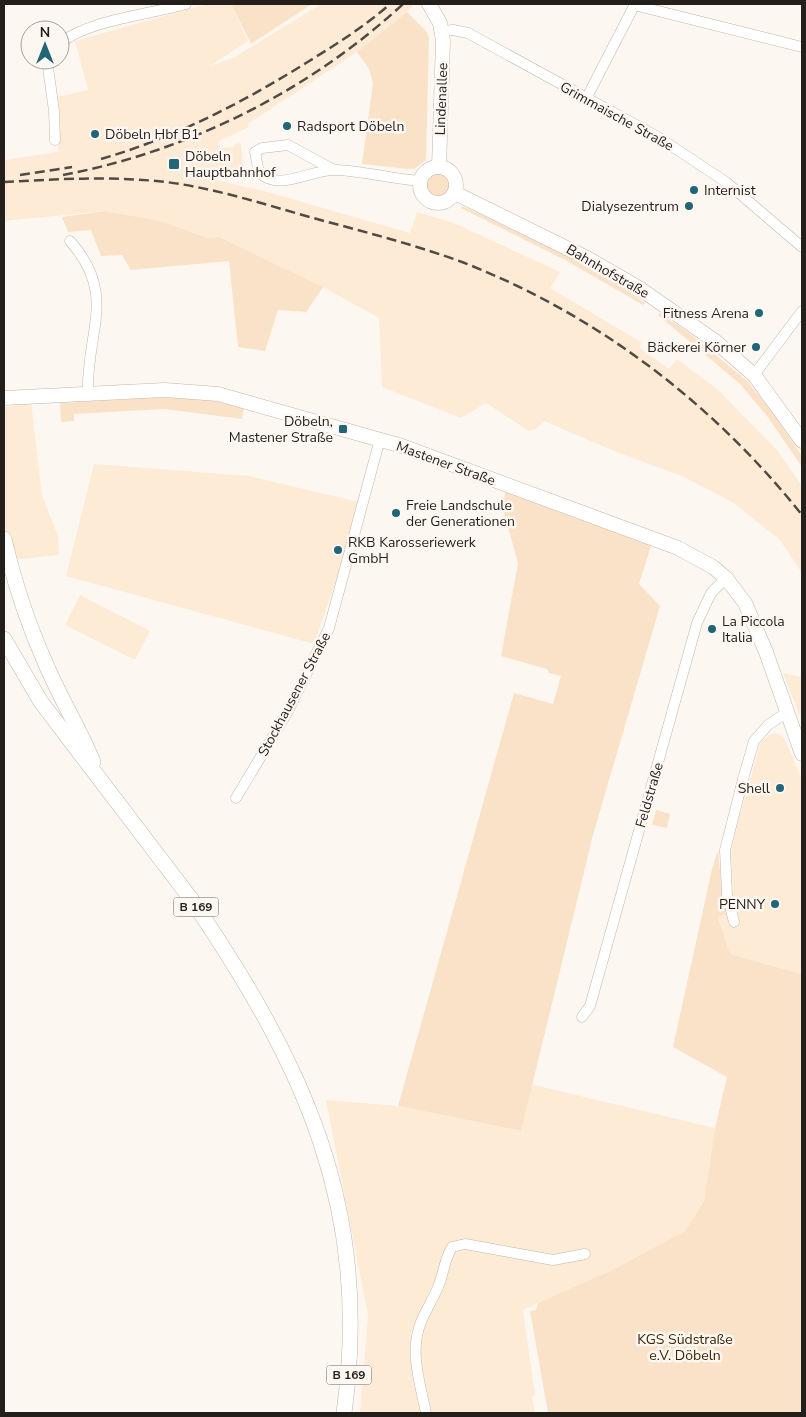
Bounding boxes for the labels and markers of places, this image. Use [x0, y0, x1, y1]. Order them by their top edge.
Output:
place label: Radsport Döbeln [297, 117, 404, 136]
marker: Radsport Döbeln [281, 120, 293, 132]
place label: Döbeln Hbf B1 [105, 125, 199, 144]
marker: Döbeln Hbf B1 [89, 128, 101, 140]
place label: Döbeln Hauptbahnhof [185, 147, 276, 182]
marker: Döbeln Hauptbahnhof [167, 157, 181, 171]
place label: Internist [704, 181, 756, 200]
marker: Internist [688, 184, 700, 196]
place label: Dialysezentrum [581, 197, 679, 216]
marker: Dialysezentrum [683, 200, 695, 212]
place label: Fitness Arena [663, 304, 749, 323]
marker: Fitness Arena [753, 307, 765, 319]
place label: Bäckerei Körner [647, 338, 746, 357]
marker: Bäckerei Körner [750, 341, 762, 353]
place label: Döbeln, Mastener Straße [229, 412, 333, 447]
marker: Döbeln, Mastener Straße [337, 423, 349, 435]
place label: Freie Landschule der Generationen [406, 496, 515, 531]
marker: Freie Landschule der Generationen [390, 507, 402, 519]
place label: RKB Karosseriewerk GmbH [348, 533, 477, 568]
marker: RKB Karosseriewerk GmbH [332, 544, 344, 556]
place label: La Piccola Italia [722, 612, 785, 647]
marker: La Piccola Italia [706, 623, 718, 635]
place label: Shell [738, 779, 771, 798]
marker: Shell [774, 782, 786, 794]
place label: PENNY [719, 895, 766, 914]
marker: PENNY [769, 898, 781, 910]

